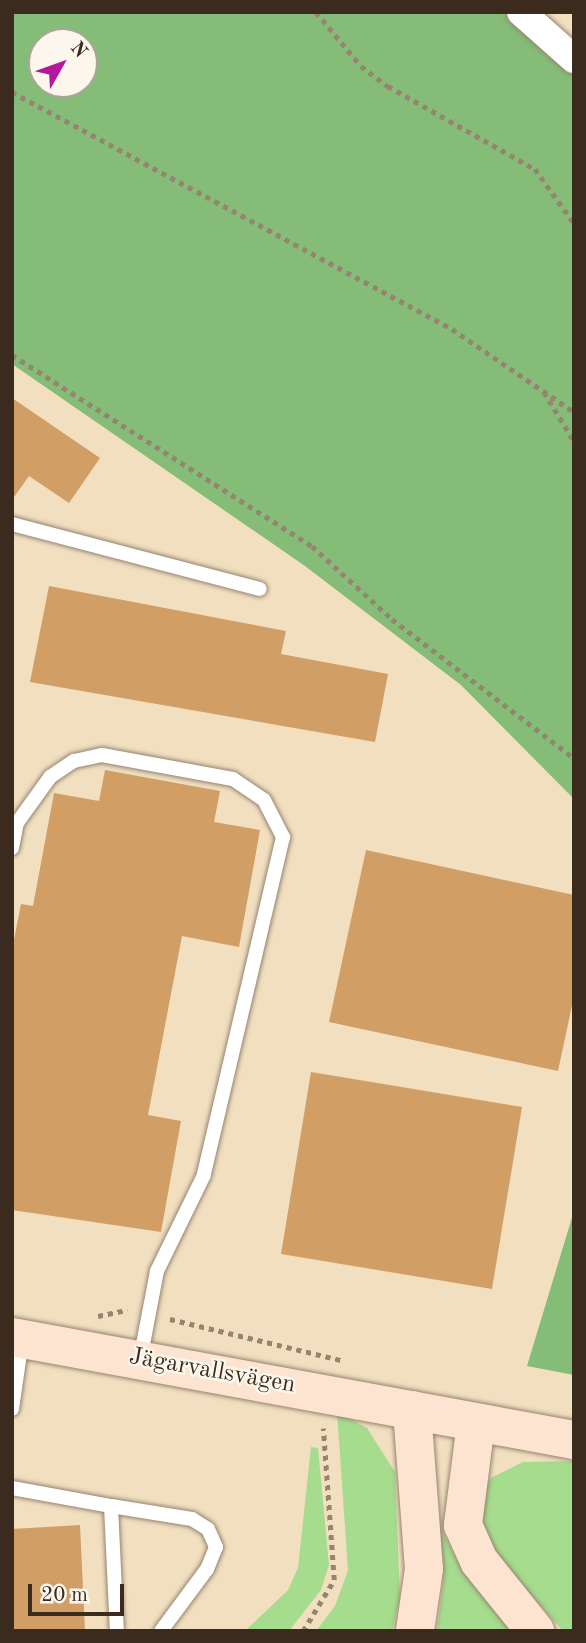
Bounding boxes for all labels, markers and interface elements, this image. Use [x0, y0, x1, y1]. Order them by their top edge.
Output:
north arrow [28, 28, 98, 98]
text: N [66, 39, 90, 62]
street label: Jägarvallsvägen [127, 1343, 297, 1401]
scale bar [32, 1570, 128, 1614]
text: 20 m [41, 1585, 88, 1606]

